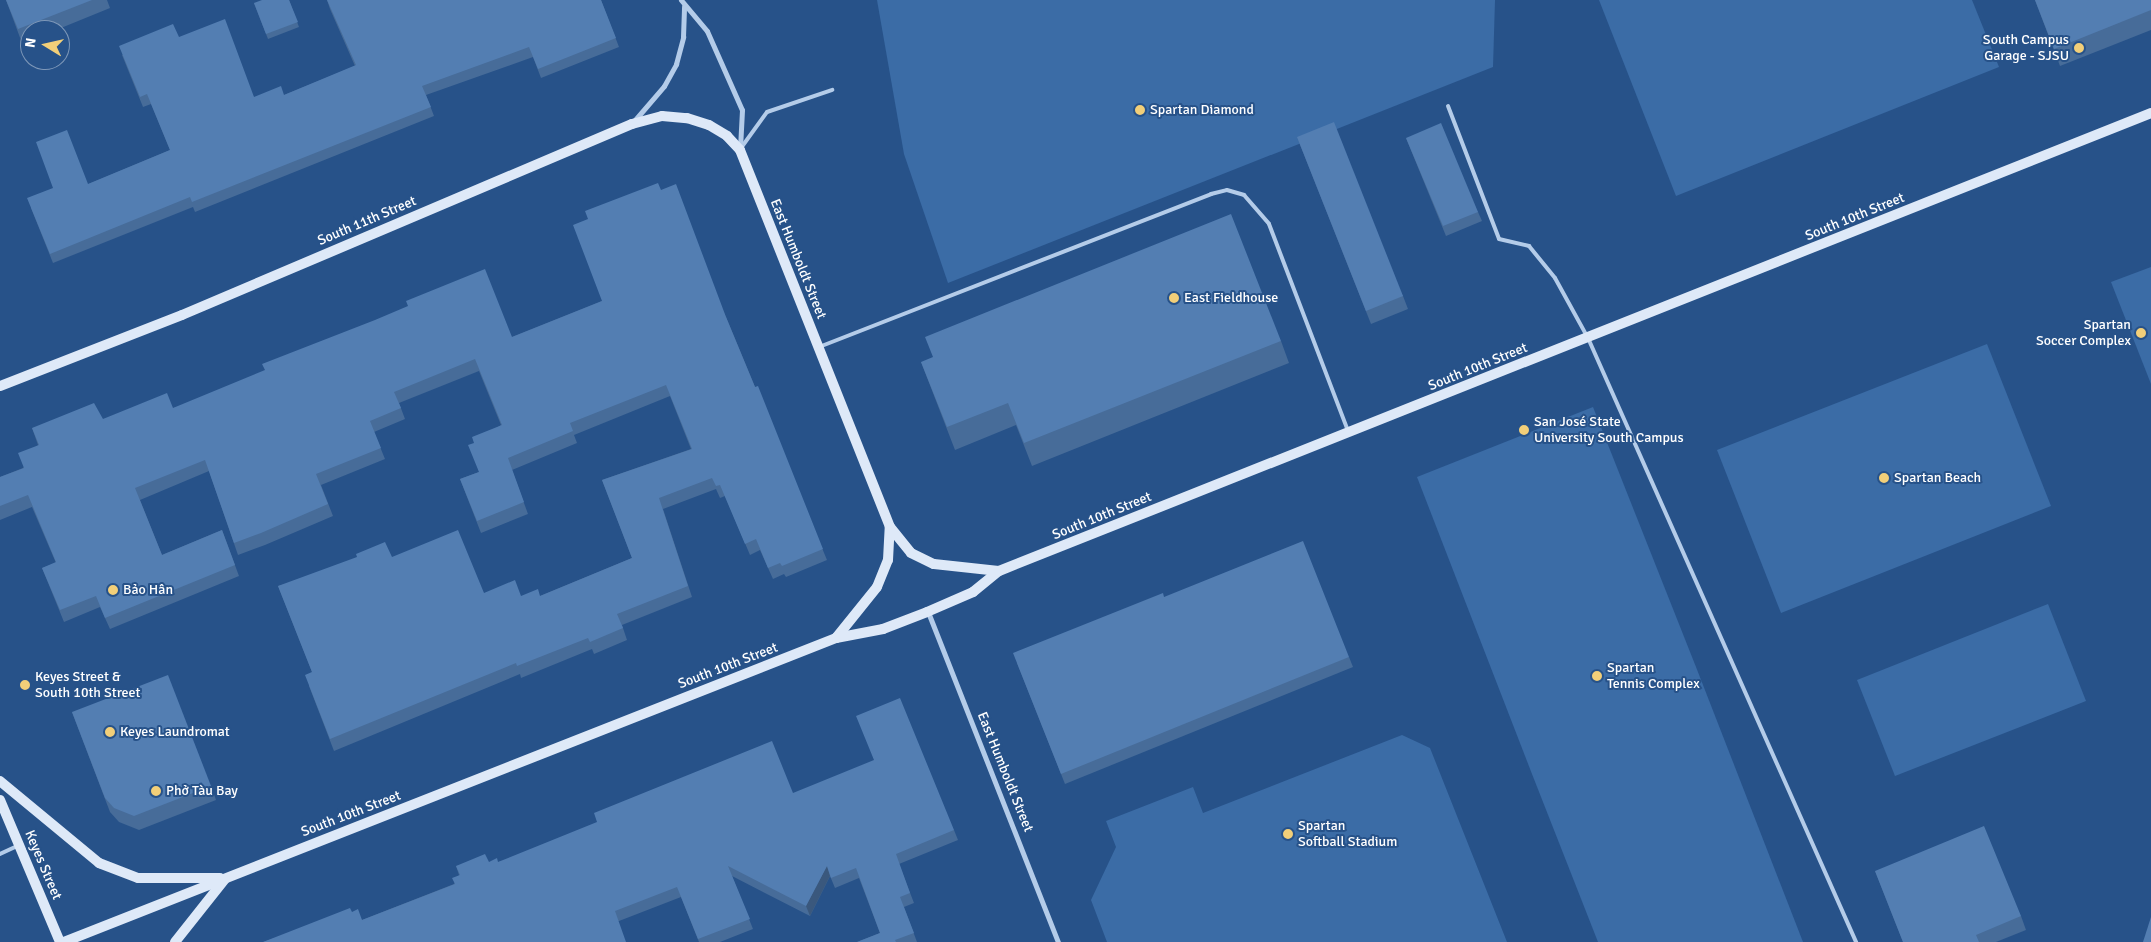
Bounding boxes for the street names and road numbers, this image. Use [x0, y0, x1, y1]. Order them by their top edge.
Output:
street label: South 10th Street [1803, 189, 1907, 245]
street label: South 11th Street [315, 193, 419, 249]
street label: East Humboldt Street [766, 197, 830, 321]
street label: South 10th Street [1426, 339, 1530, 395]
street label: South 10th Street [1050, 488, 1154, 544]
street label: South 10th Street [676, 639, 780, 693]
street label: East Humboldt Street [973, 710, 1037, 834]
street label: South 10th Street [299, 787, 403, 841]
street label: Keyes Street [21, 828, 65, 902]

